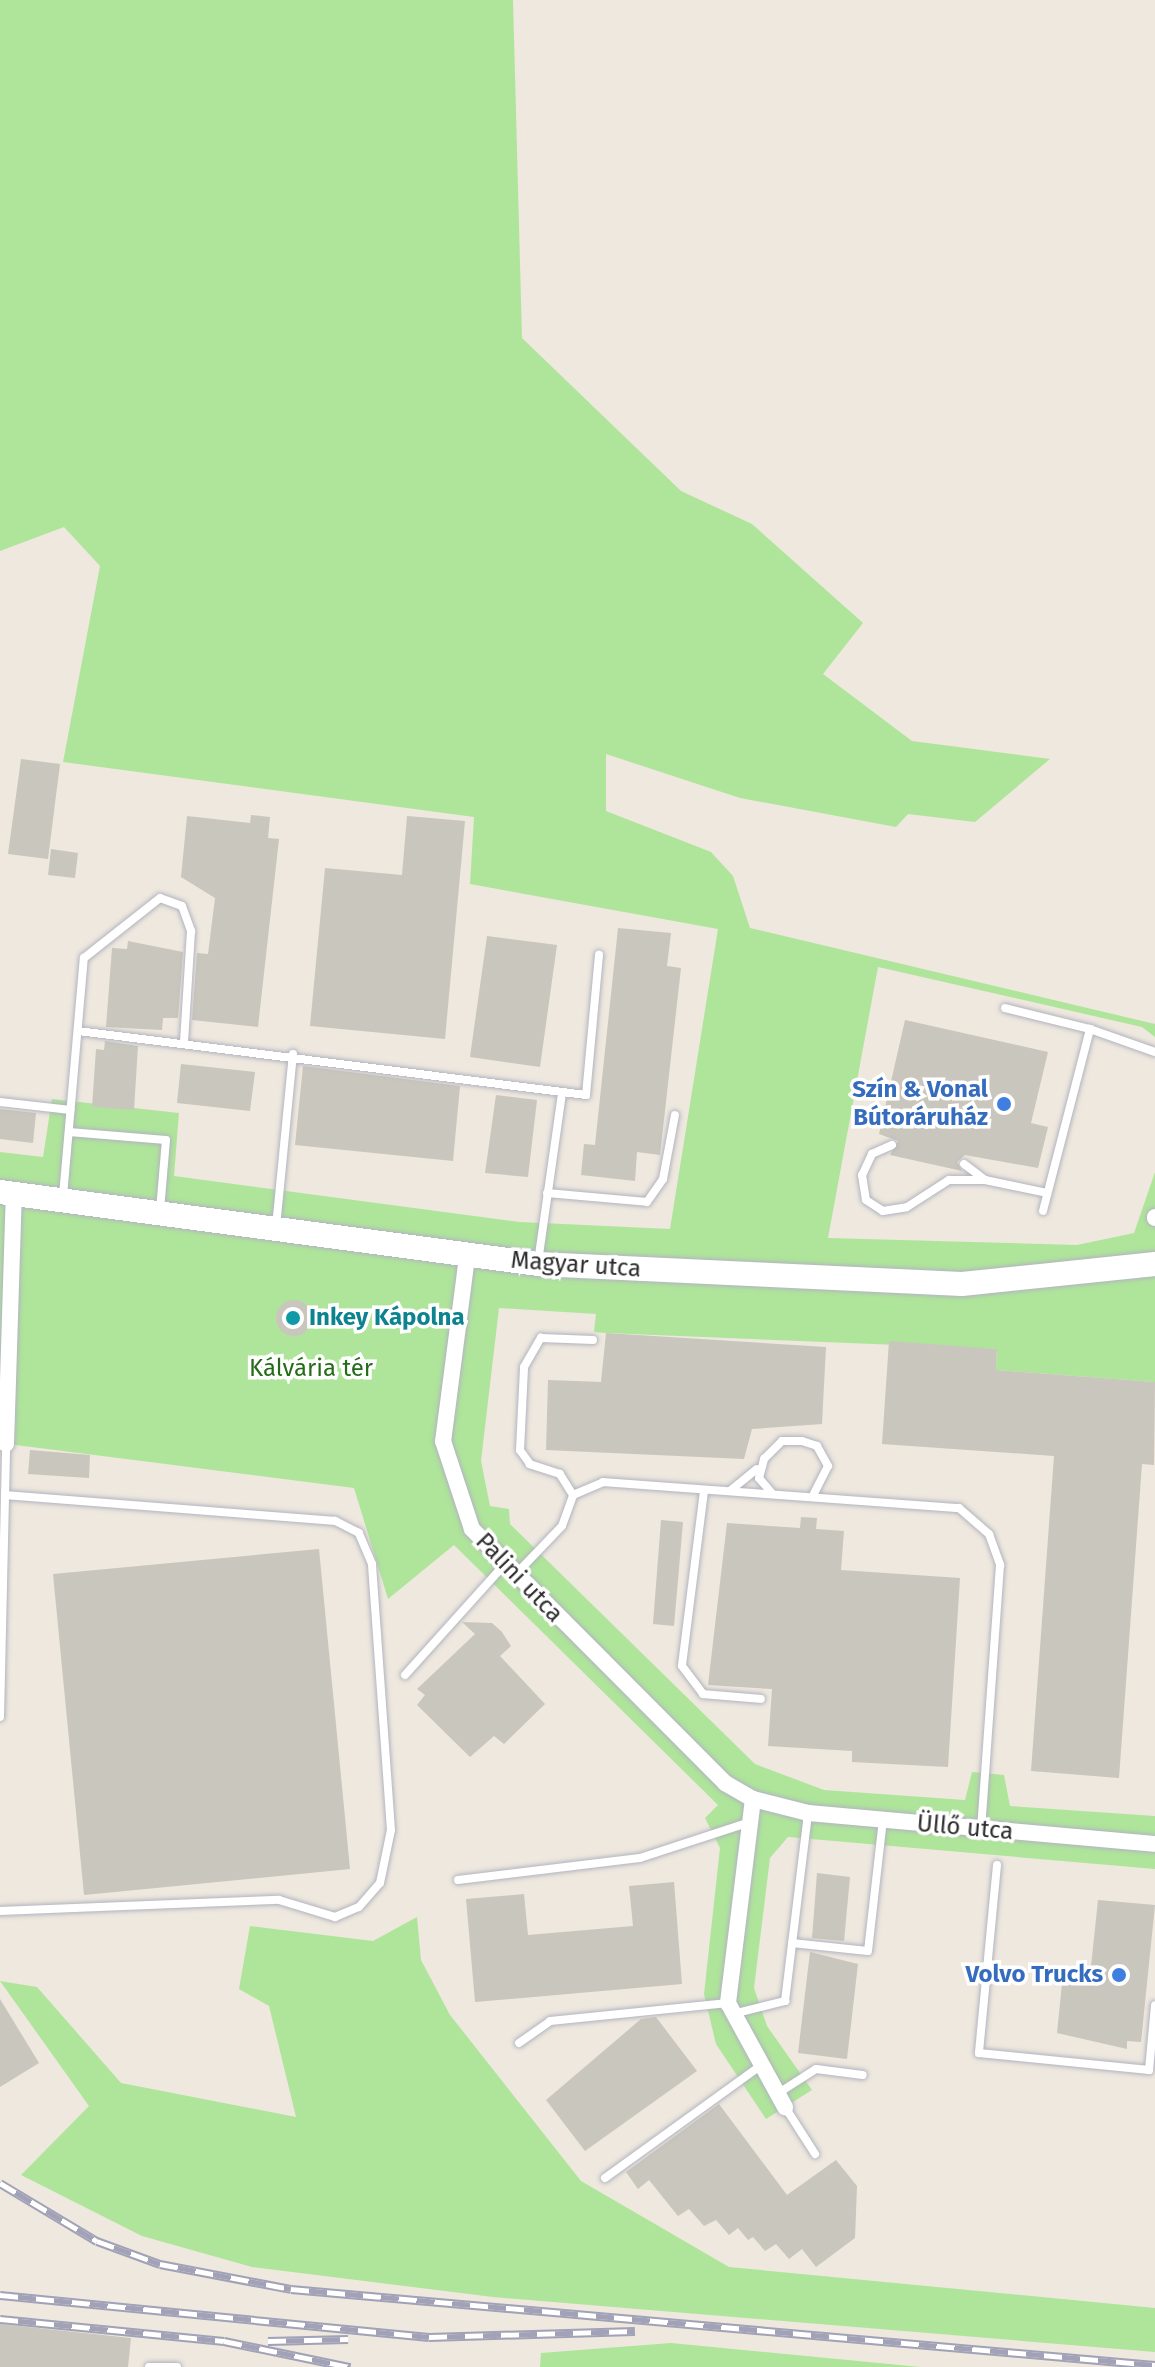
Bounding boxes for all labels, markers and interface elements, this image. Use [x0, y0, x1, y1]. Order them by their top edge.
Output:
place label: Szín & Vonal Bútoráruház [852, 1076, 988, 1132]
marker: Szín & Vonal Bútoráruház [995, 1095, 1013, 1113]
street label: Magyar utca [510, 1246, 642, 1284]
place label: Inkey Kápolna [309, 1304, 465, 1332]
marker: Inkey Kápolna [284, 1309, 302, 1327]
park label: Kálvária tér [249, 1355, 373, 1383]
street label: Palini utca [469, 1527, 569, 1629]
street label: Üllő utca [916, 1809, 1014, 1847]
place label: Volvo Trucks [965, 1961, 1103, 1989]
marker: Volvo Trucks [1110, 1966, 1128, 1984]

